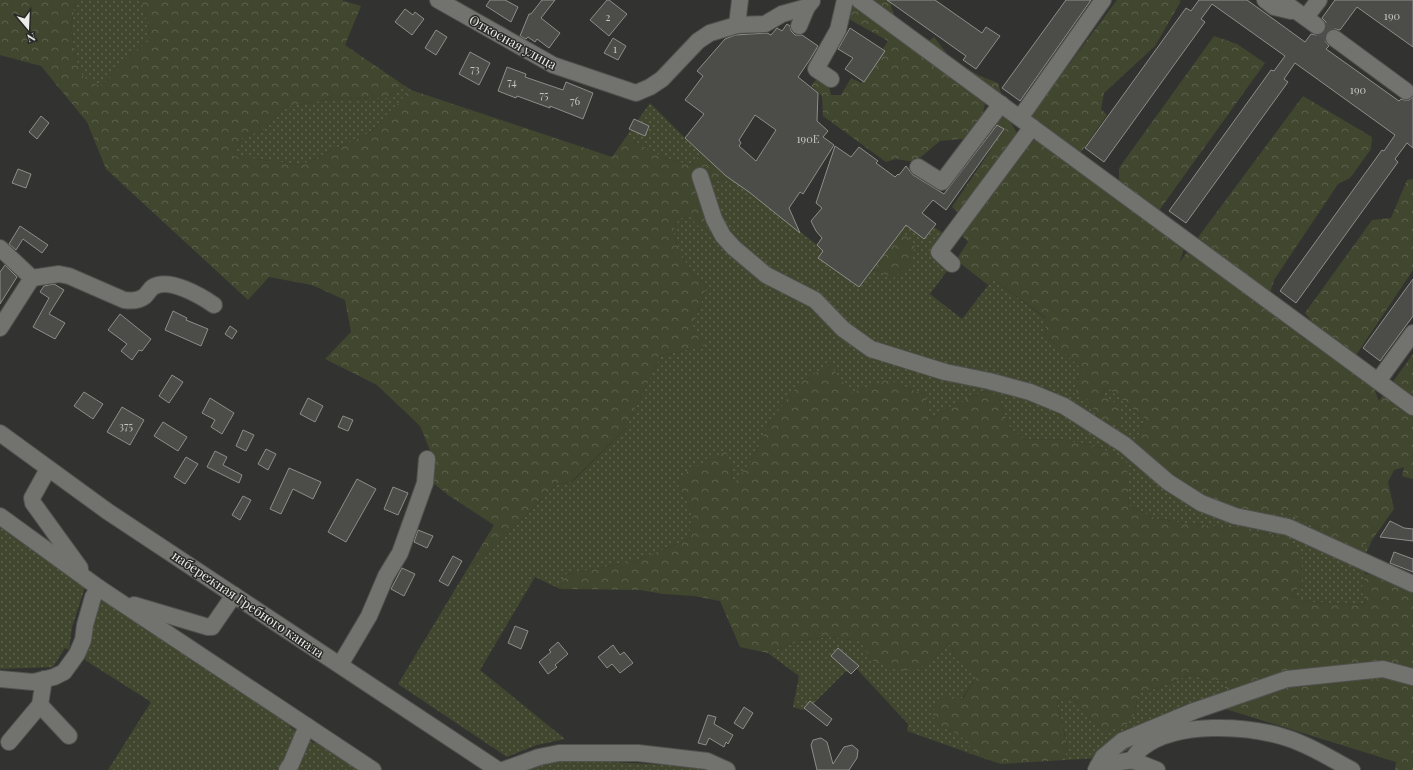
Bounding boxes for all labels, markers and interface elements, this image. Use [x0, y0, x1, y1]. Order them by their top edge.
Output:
north arrow [8, 8, 48, 48]
house number: 190 [1384, 8, 1401, 23]
house number: 2 [605, 9, 611, 24]
street label: Откосная улица [467, 11, 560, 73]
text: N [25, 30, 38, 46]
house number: 1 [613, 41, 617, 56]
house number: 73 [470, 61, 480, 76]
house number: 74 [507, 74, 517, 89]
house number: 190 [1350, 82, 1367, 97]
house number: 75 [539, 87, 549, 102]
house number: 76 [570, 93, 580, 108]
house number: 190Е [797, 131, 820, 146]
house number: 375 [119, 418, 133, 433]
street label: набережная Гребного канала [169, 546, 328, 661]

